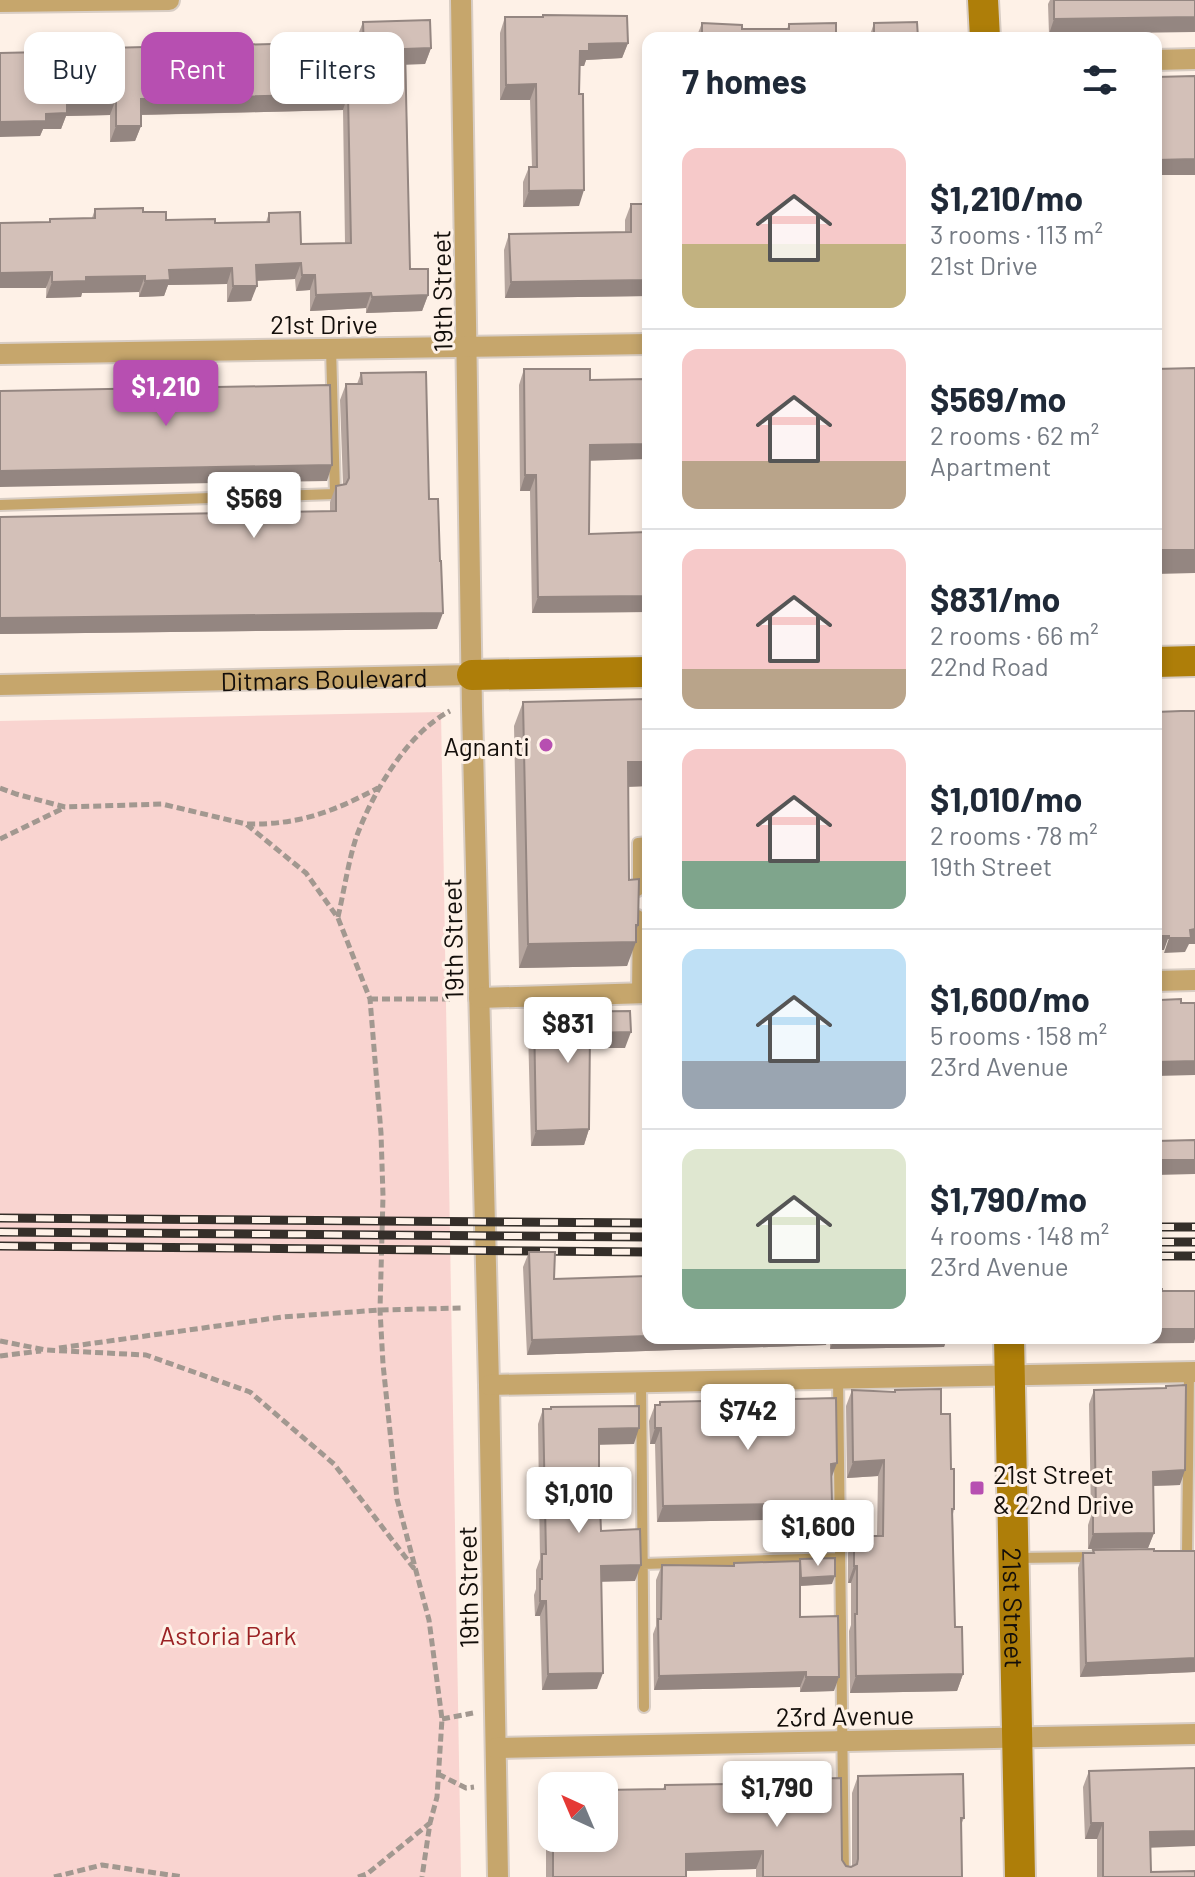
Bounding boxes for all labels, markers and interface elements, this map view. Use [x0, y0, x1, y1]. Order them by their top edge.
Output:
chip: Buy [24, 32, 125, 104]
chip: Rent [141, 32, 254, 104]
chip: Filters [270, 32, 404, 104]
icon: filters [1078, 58, 1122, 102]
text: 7 homes [682, 60, 807, 101]
text: $1,210/mo [930, 177, 1083, 218]
icon: home [746, 180, 842, 276]
text: 3 rooms · 113 m² [930, 218, 1103, 249]
street label: 19th Street [424, 230, 458, 352]
text: 21st Drive [930, 249, 1038, 280]
street label: 21st Drive [270, 308, 378, 339]
pin: $1,210 [101, 360, 231, 428]
text: $1,210 [131, 370, 201, 401]
text: $569/mo [930, 378, 1066, 419]
icon: home [746, 381, 842, 477]
text: 2 rooms · 62 m² [930, 419, 1099, 450]
text: Apartment [930, 450, 1051, 481]
pin: $569 [207, 472, 301, 540]
text: $569 [226, 482, 282, 513]
text: $831/mo [930, 578, 1060, 619]
icon: home [746, 581, 842, 677]
text: 2 rooms · 66 m² [930, 619, 1099, 650]
text: 22nd Road [930, 650, 1049, 681]
street label: Ditmars Boulevard [220, 660, 428, 696]
place label: Agnanti [443, 730, 530, 761]
marker: Agnanti [537, 736, 555, 754]
text: $1,010/mo [930, 778, 1082, 819]
icon: home [746, 781, 842, 877]
text: 2 rooms · 78 m² [930, 819, 1098, 850]
text: 19th Street [930, 850, 1052, 881]
street label: 19th Street [435, 878, 469, 1000]
text: $1,600/mo [930, 978, 1090, 1019]
icon: home [746, 981, 842, 1077]
pin: $831 [521, 997, 615, 1065]
text: $831 [542, 1007, 594, 1038]
text: 5 rooms · 158 m² [930, 1019, 1107, 1050]
text: 23rd Avenue [930, 1050, 1069, 1081]
text: $1,790/mo [930, 1178, 1087, 1219]
icon: home [746, 1181, 842, 1277]
text: 4 rooms · 148 m² [930, 1219, 1109, 1250]
text: 23rd Avenue [930, 1250, 1069, 1281]
pin: $742 [701, 1384, 795, 1452]
text: $742 [719, 1394, 777, 1425]
place label: 21st Street & 22nd Drive [993, 1458, 1134, 1519]
pin: $1,010 [514, 1467, 644, 1535]
text: $1,010 [545, 1477, 613, 1508]
marker: 21st Street & 22nd Drive [968, 1479, 986, 1497]
pin: $1,600 [753, 1500, 883, 1568]
text: $1,600 [781, 1510, 855, 1541]
street label: 19th Street [450, 1526, 484, 1648]
street label: 21st Street [998, 1547, 1031, 1669]
park label: Astoria Park [159, 1619, 297, 1650]
street label: 23rd Avenue [775, 1698, 915, 1732]
pin: $1,790 [712, 1761, 842, 1829]
text: $1,790 [741, 1771, 813, 1802]
north arrow [538, 1772, 618, 1852]
map controls [538, 1772, 618, 1852]

